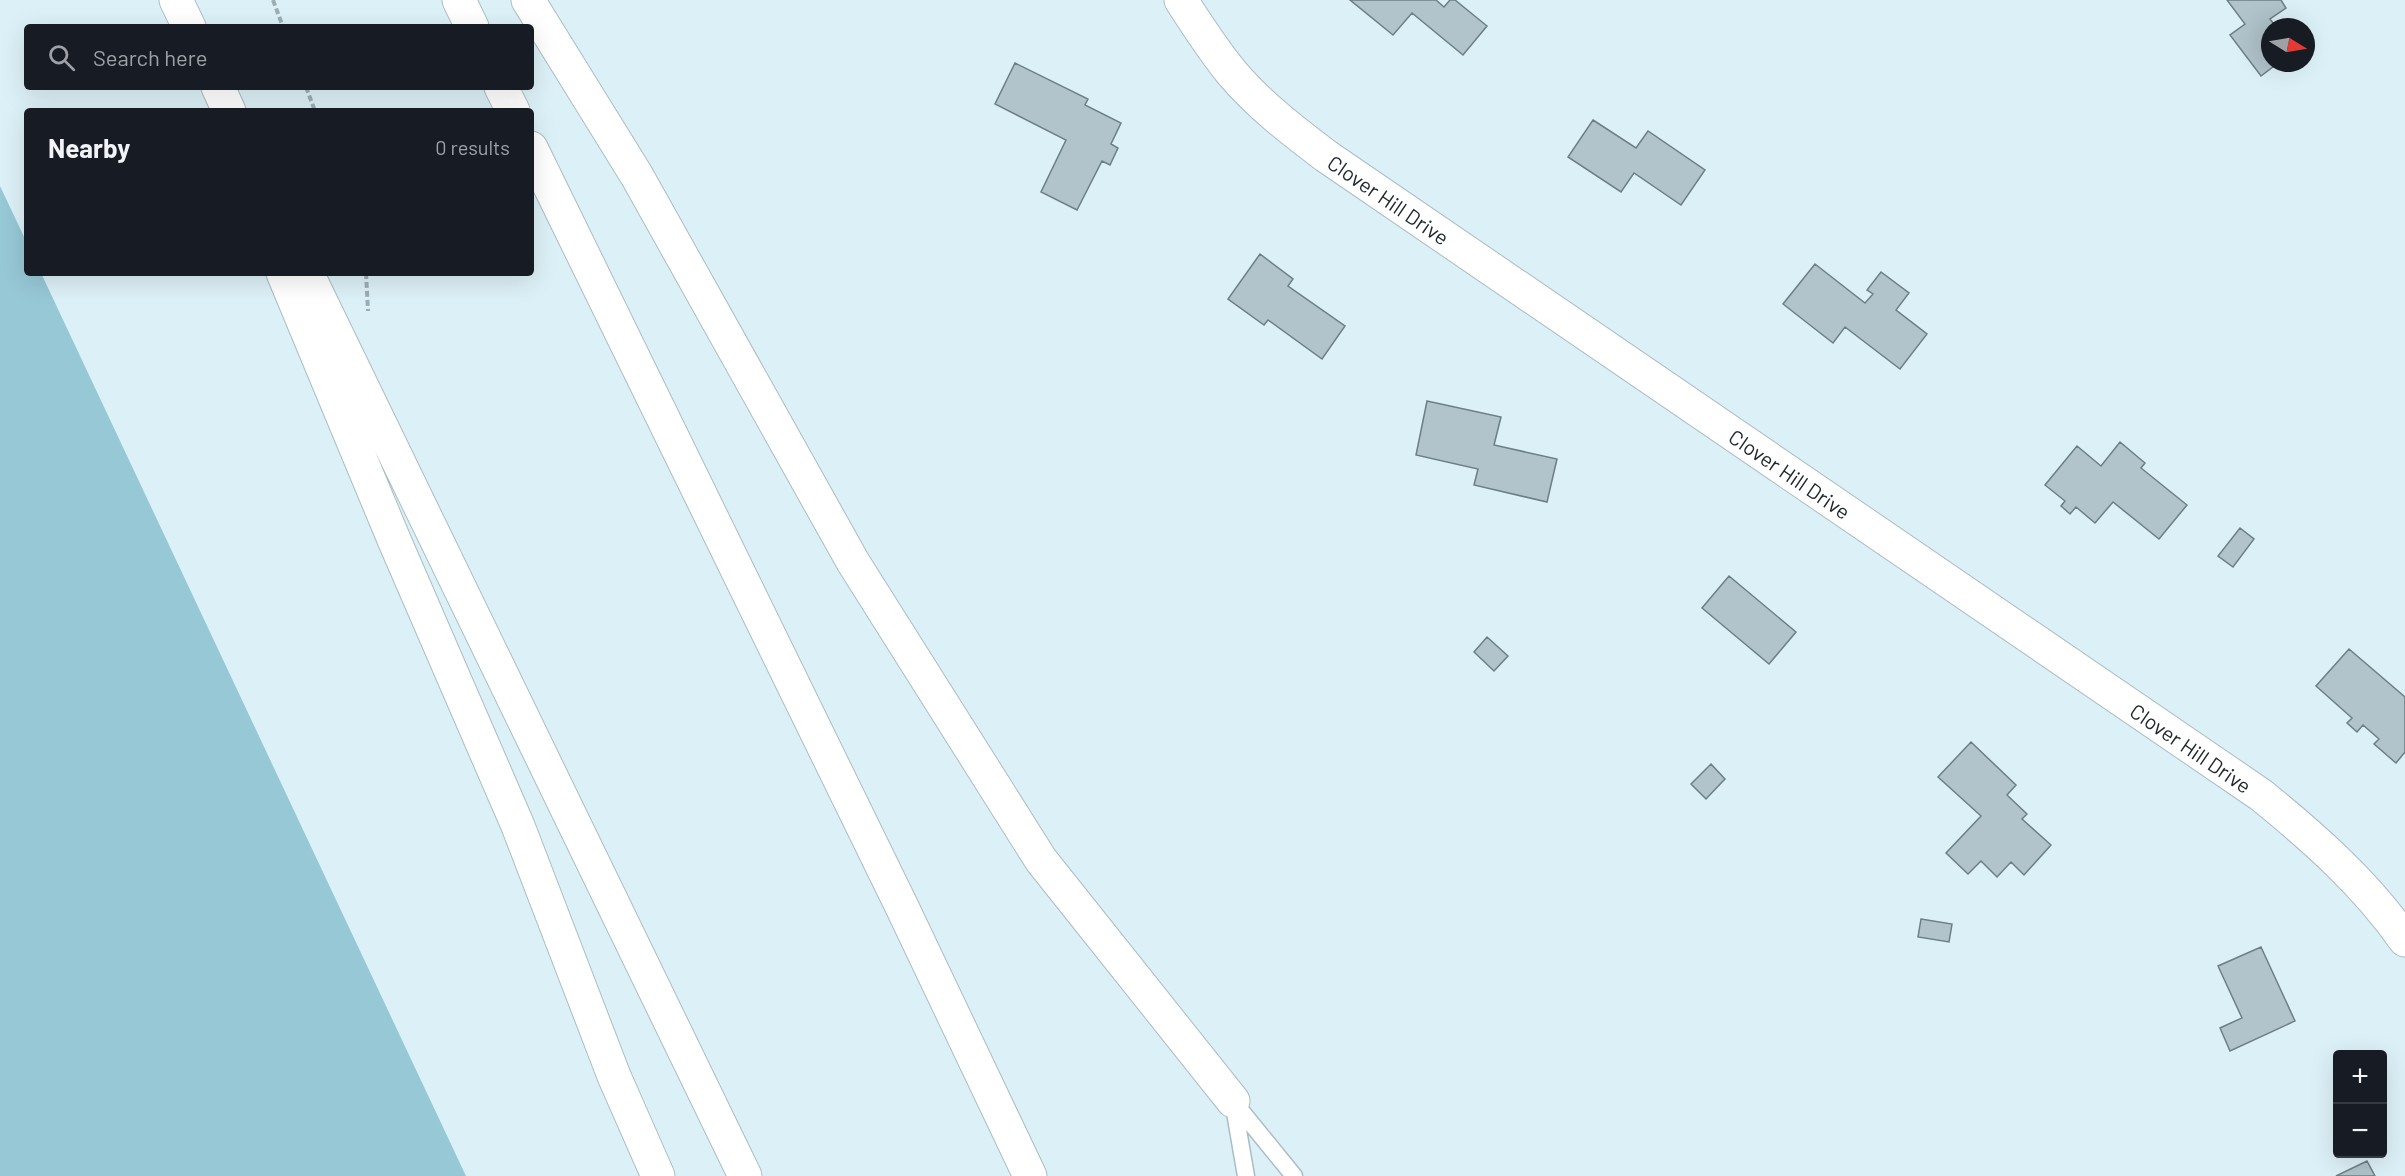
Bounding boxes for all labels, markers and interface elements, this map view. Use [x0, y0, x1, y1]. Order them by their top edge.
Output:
north arrow [2261, 18, 2315, 72]
search box [24, 24, 534, 90]
icon: search [45, 41, 78, 74]
text: Search here [93, 44, 207, 70]
text: Nearby [48, 132, 130, 163]
text: 0 results [435, 135, 510, 159]
street label: Clover Hill Drive [1324, 149, 1454, 249]
street label: Clover Hill Drive [1725, 423, 1856, 523]
street label: Clover Hill Drive [2126, 697, 2257, 798]
map controls [2333, 1050, 2387, 1158]
button: + [2333, 1050, 2387, 1104]
button: − [2333, 1104, 2387, 1158]

